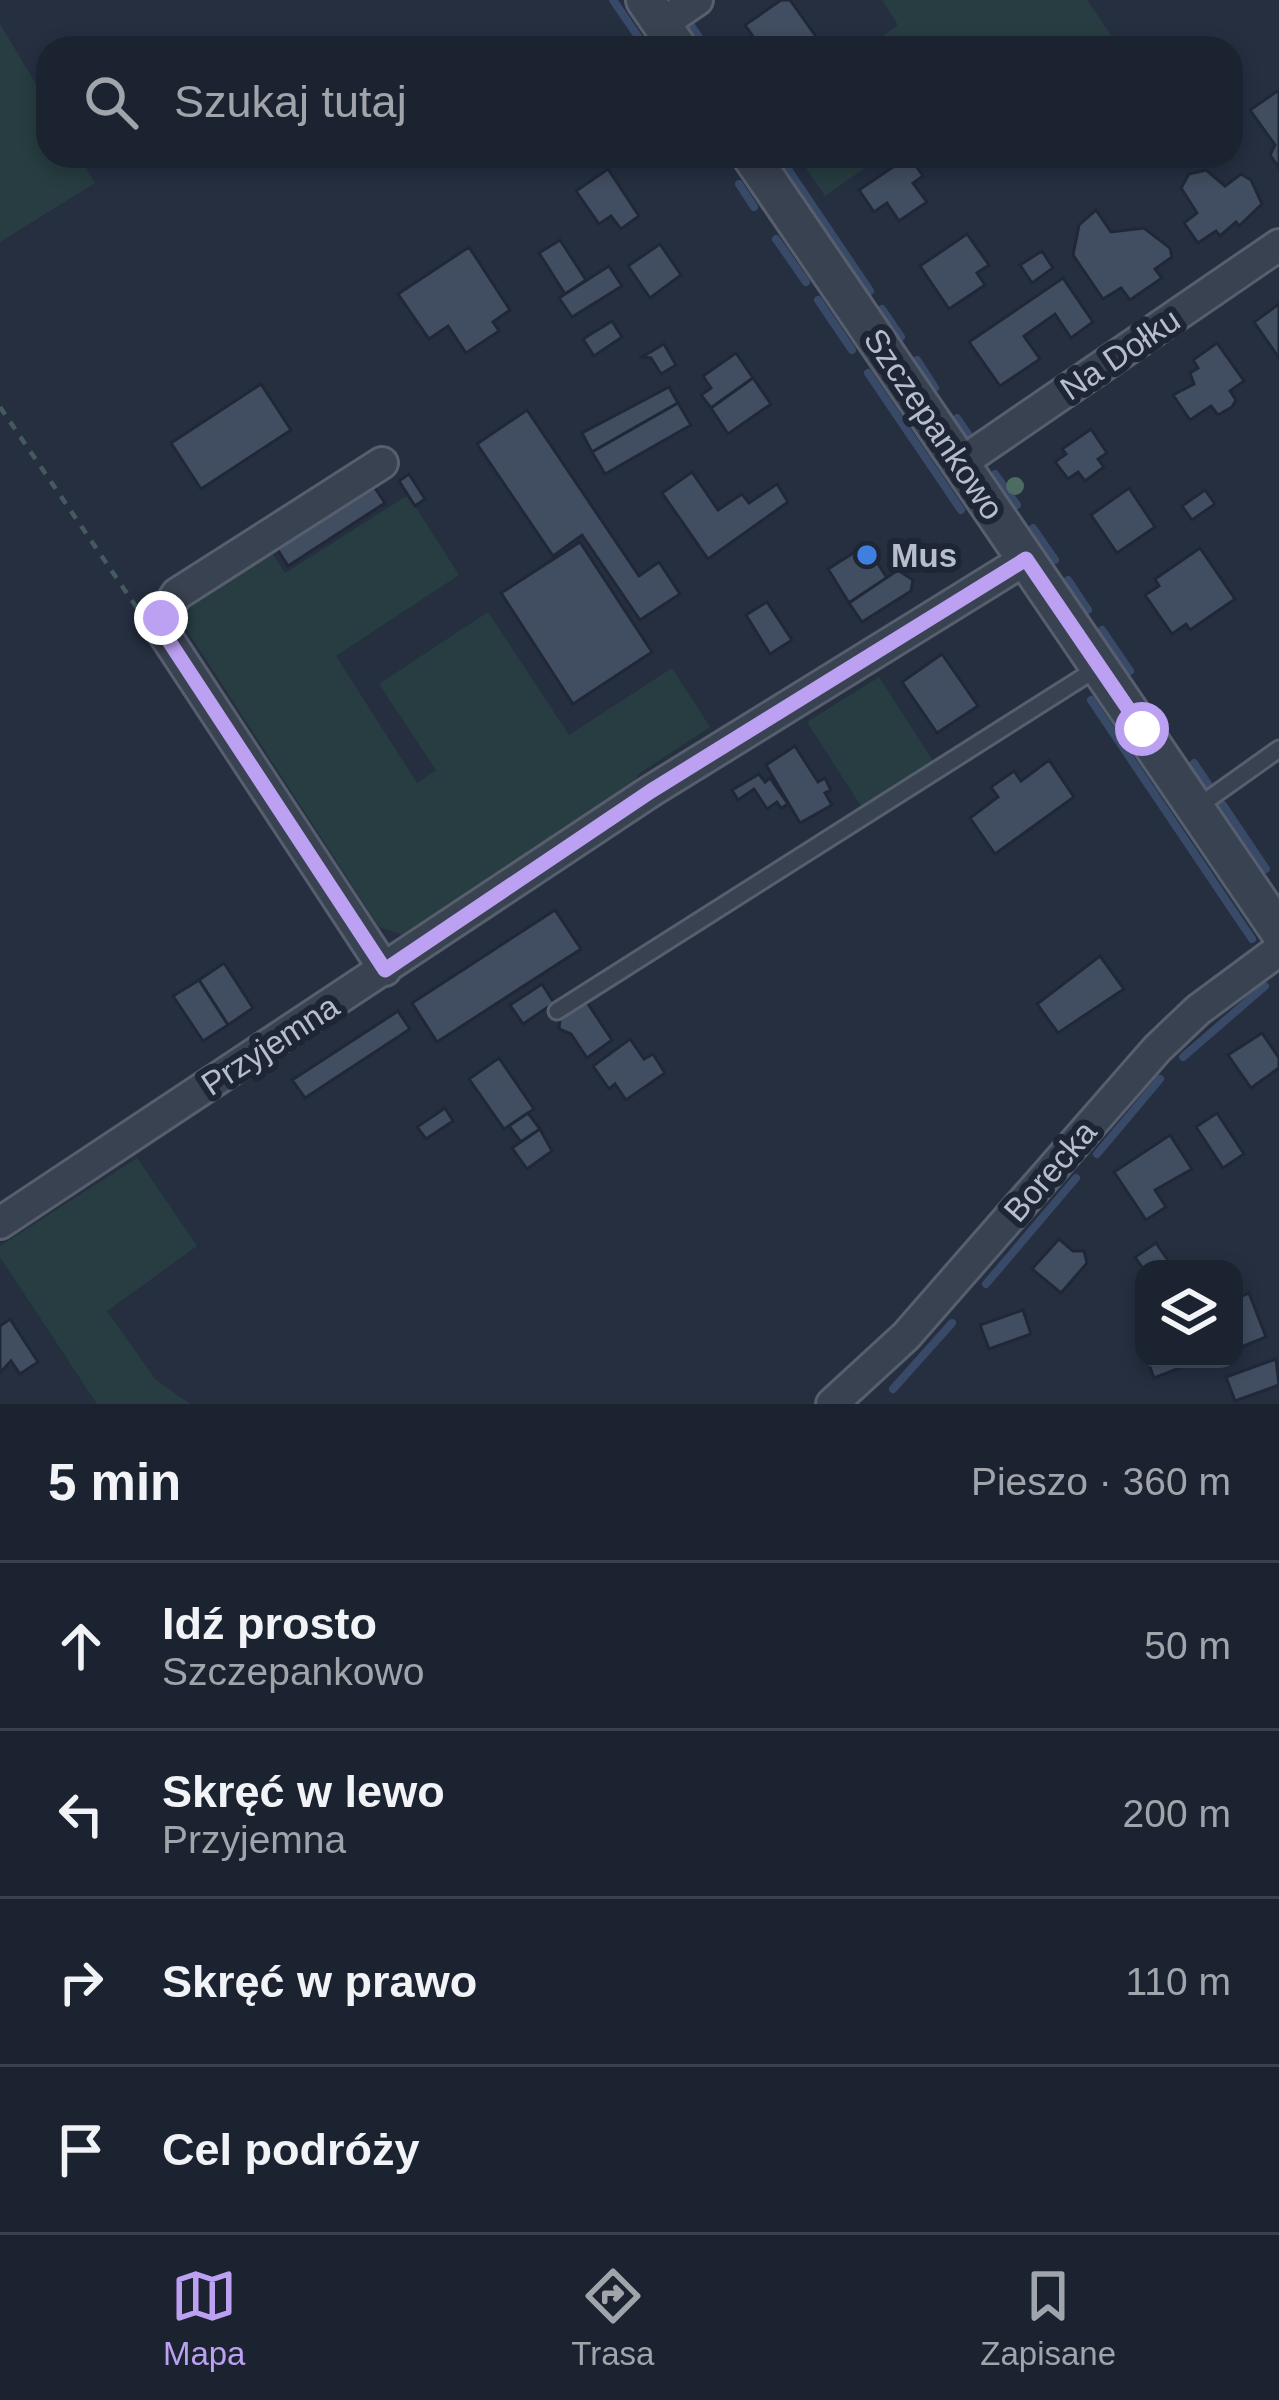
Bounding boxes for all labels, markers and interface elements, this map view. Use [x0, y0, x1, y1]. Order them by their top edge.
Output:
search box [36, 36, 1243, 168]
icon: search [78, 69, 144, 135]
text: Szukaj tutaj [174, 76, 407, 127]
street label: Na Dołku [1053, 301, 1187, 407]
street label: Szczepankowo [857, 322, 1011, 526]
place label: Mus [891, 537, 957, 574]
marker: Mus [854, 542, 880, 568]
route end [134, 591, 188, 645]
route start [1115, 702, 1169, 756]
street label: Przyjemna [195, 987, 346, 1103]
street label: Borecka [996, 1113, 1104, 1229]
map controls [1135, 1260, 1243, 1368]
button: layers [1135, 1260, 1243, 1368]
text: 5 min [48, 1454, 181, 1511]
text: Pieszo · 360 m [971, 1460, 1231, 1503]
text: Idź prosto [162, 1598, 377, 1649]
icon: ahead [48, 1613, 114, 1679]
text: 50 m [1144, 1624, 1231, 1667]
text: Szczepankowo [162, 1650, 424, 1693]
text: Skręć w lewo [162, 1766, 445, 1817]
icon: left [48, 1781, 114, 1847]
text: 200 m [1123, 1792, 1231, 1835]
text: Przyjemna [162, 1818, 346, 1861]
icon: right [48, 1949, 114, 2015]
text: Skręć w prawo [162, 1956, 477, 2007]
text: 110 m [1126, 1960, 1231, 2003]
icon: arrive [48, 2117, 114, 2183]
text: Cel podróży [162, 2124, 420, 2175]
tab: Mapa [163, 2263, 245, 2373]
tab: Trasa [571, 2263, 654, 2373]
tab: Zapisane [980, 2263, 1116, 2373]

